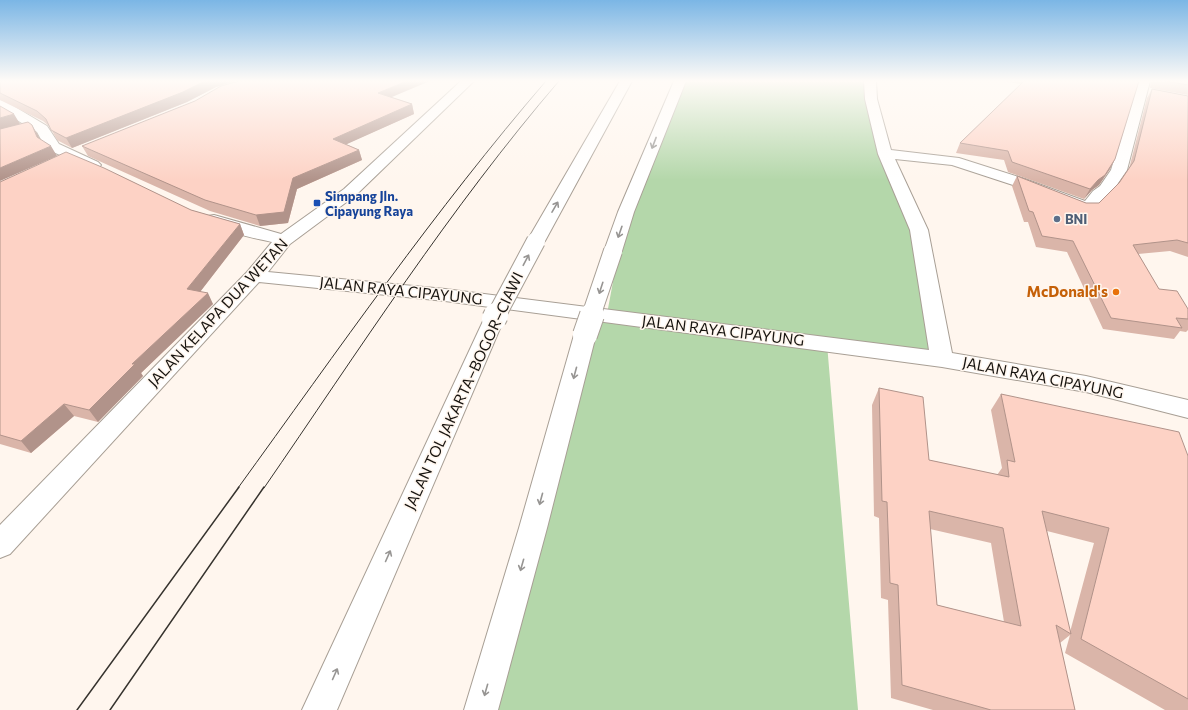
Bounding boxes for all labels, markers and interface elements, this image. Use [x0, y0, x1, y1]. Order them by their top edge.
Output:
one-way arrow [649, 136, 657, 148]
place label: Simpang Jln. Cipayung Raya [325, 188, 413, 219]
marker: Simpang Jln. Cipayung Raya [312, 198, 322, 208]
one-way arrow [552, 201, 559, 213]
place label: BNI [1065, 211, 1087, 227]
marker: BNI [1052, 214, 1062, 224]
one-way arrow [616, 225, 623, 238]
street label: JALAN KELAPA DUA WETAN [144, 234, 291, 390]
one-way arrow [522, 254, 530, 266]
street label: JALAN TOL JAKARTA–BOGOR–CIAWI [400, 269, 526, 512]
street label: JALAN RAYA CIPAYUNG [319, 272, 483, 308]
one-way arrow [597, 282, 604, 295]
place label: McDonald's [1027, 282, 1108, 300]
marker: McDonald's [1111, 287, 1121, 297]
street label: JALAN RAYA CIPAYUNG [641, 311, 805, 349]
street label: JALAN RAYA CIPAYUNG [961, 353, 1125, 401]
one-way arrow [571, 366, 578, 379]
one-way arrow [537, 492, 544, 505]
one-way arrow [385, 550, 392, 562]
one-way arrow [518, 559, 525, 572]
one-way arrow [332, 669, 339, 681]
one-way arrow [482, 684, 489, 697]

